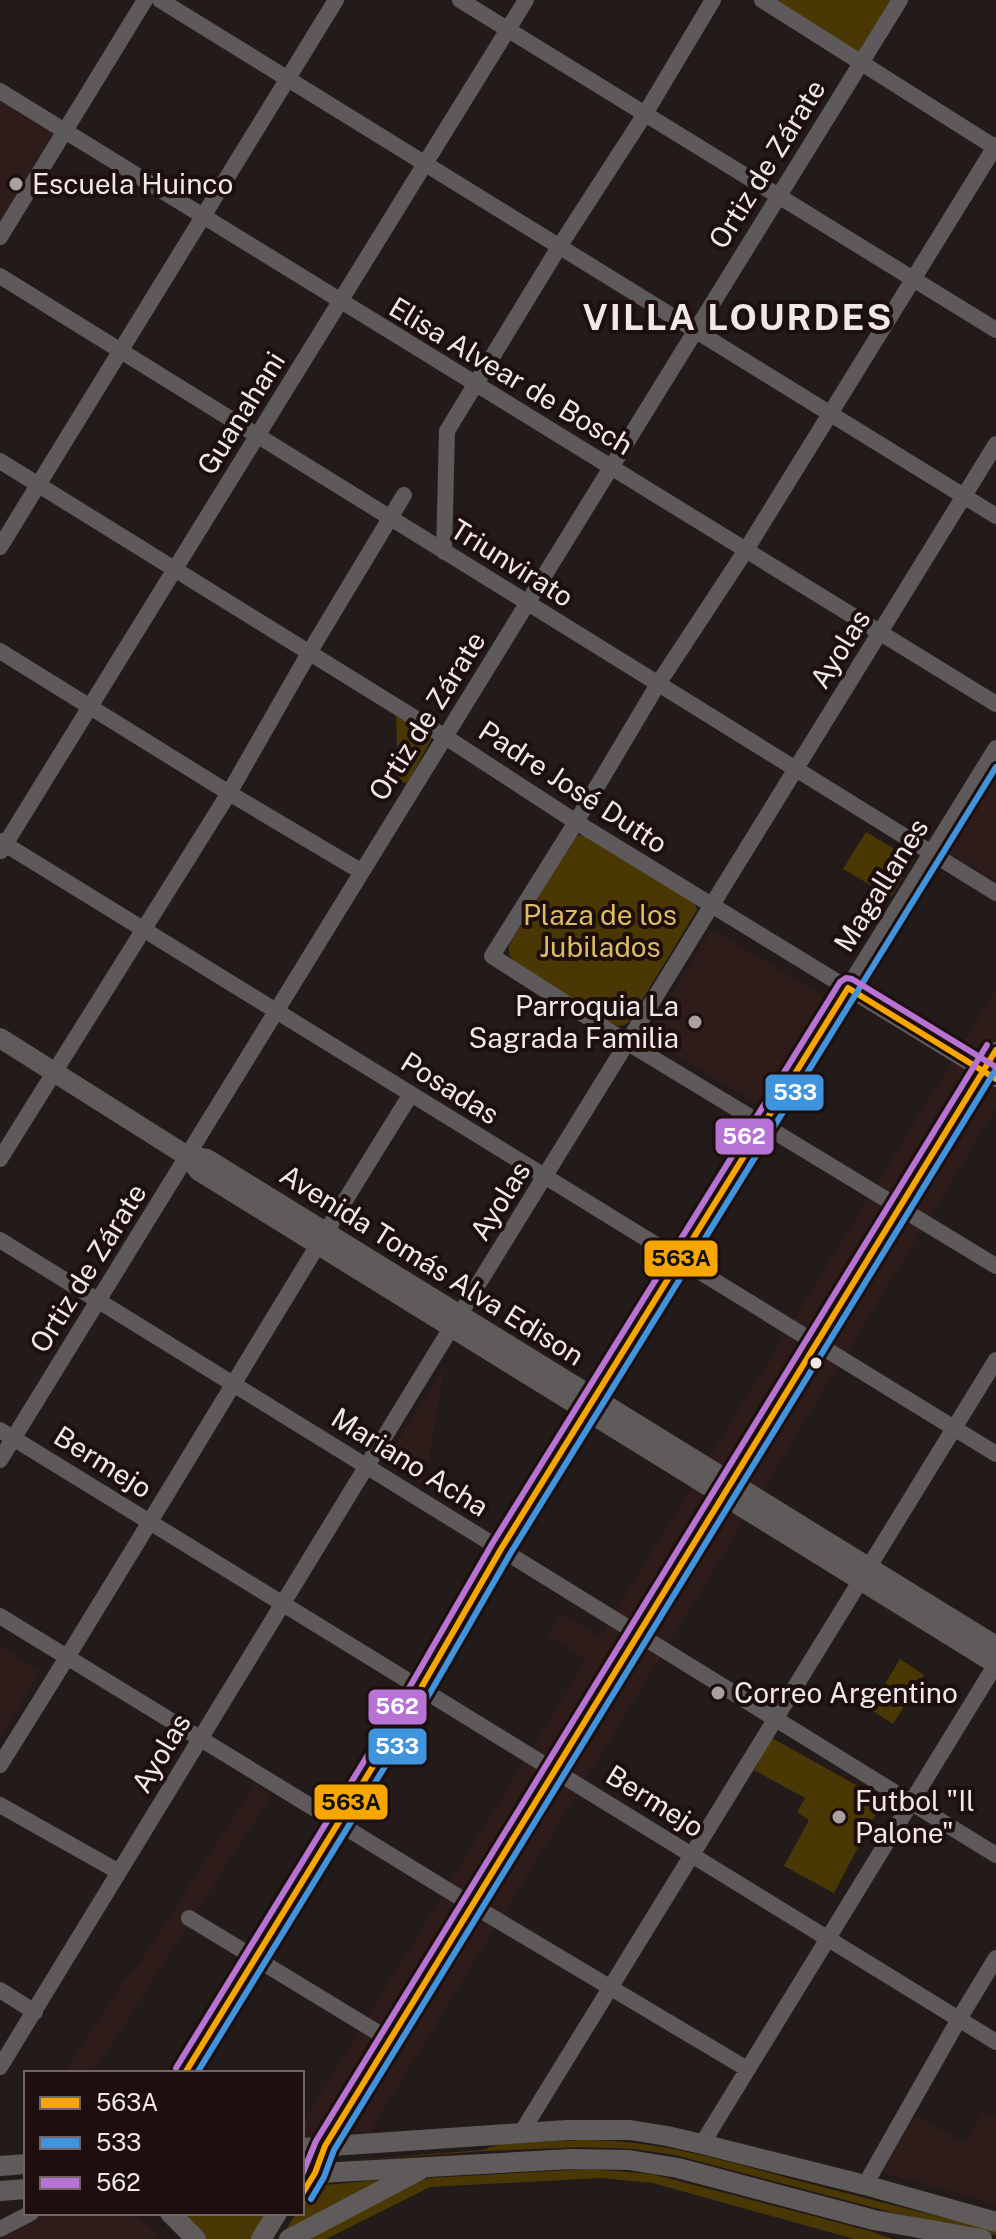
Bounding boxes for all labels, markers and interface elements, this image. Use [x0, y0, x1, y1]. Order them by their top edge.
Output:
street label: Ortiz de Zárate [701, 73, 832, 254]
place label: Escuela Huinco [32, 167, 233, 200]
marker: Escuela Huinco [7, 175, 25, 193]
street label: Elisa Alvear de Bosch [384, 290, 639, 461]
district label: VILLA LOURDES [583, 296, 893, 338]
street label: Guanahani [190, 345, 291, 480]
street label: Triunvirato [445, 512, 580, 613]
street label: Ayolas [803, 603, 877, 694]
street label: Ortiz de Zárate [361, 625, 492, 806]
street label: Padre José Dutto [473, 713, 674, 860]
street label: Magallanes [827, 812, 934, 957]
park label: Plaza de los Jubilados [523, 898, 677, 963]
place label: Parroquia La Sagrada Familia [469, 989, 679, 1054]
marker: Parroquia La Sagrada Familia [686, 1013, 704, 1031]
street label: Posadas [395, 1045, 505, 1131]
line badge: 533 [764, 1073, 825, 1112]
text: 533 [773, 1079, 817, 1105]
line badge: 562 [714, 1117, 775, 1156]
text: 562 [722, 1123, 766, 1149]
street label: Ayolas [463, 1155, 537, 1246]
street label: Avenida Tomás Alva Edison [274, 1157, 590, 1372]
street label: Ortiz de Zárate [22, 1177, 153, 1358]
line badge: 563A [643, 1239, 719, 1278]
text: 563A [651, 1245, 711, 1271]
unlabelled marker [808, 1355, 824, 1371]
street label: Mariano Acha [326, 1400, 495, 1523]
street label: Bermejo [48, 1419, 158, 1504]
place label: Correo Argentino [734, 1676, 958, 1709]
marker: Correo Argentino [709, 1684, 727, 1702]
line badge: 562 [367, 1688, 428, 1726]
text: 562 [375, 1693, 419, 1719]
street label: Ayolas [124, 1707, 197, 1798]
line badge: 533 [367, 1727, 428, 1766]
text: 533 [375, 1733, 419, 1759]
street label: Bermejo [600, 1758, 710, 1843]
line badge: 563A [313, 1783, 389, 1821]
place label: Futbol "Il Palone" [855, 1784, 975, 1849]
text: 563A [321, 1789, 381, 1815]
marker: Futbol "Il Palone" [830, 1808, 848, 1826]
legend [24, 2071, 304, 2215]
text: 563A [96, 2088, 158, 2116]
text: 533 [96, 2128, 141, 2156]
text: 562 [96, 2168, 141, 2196]

